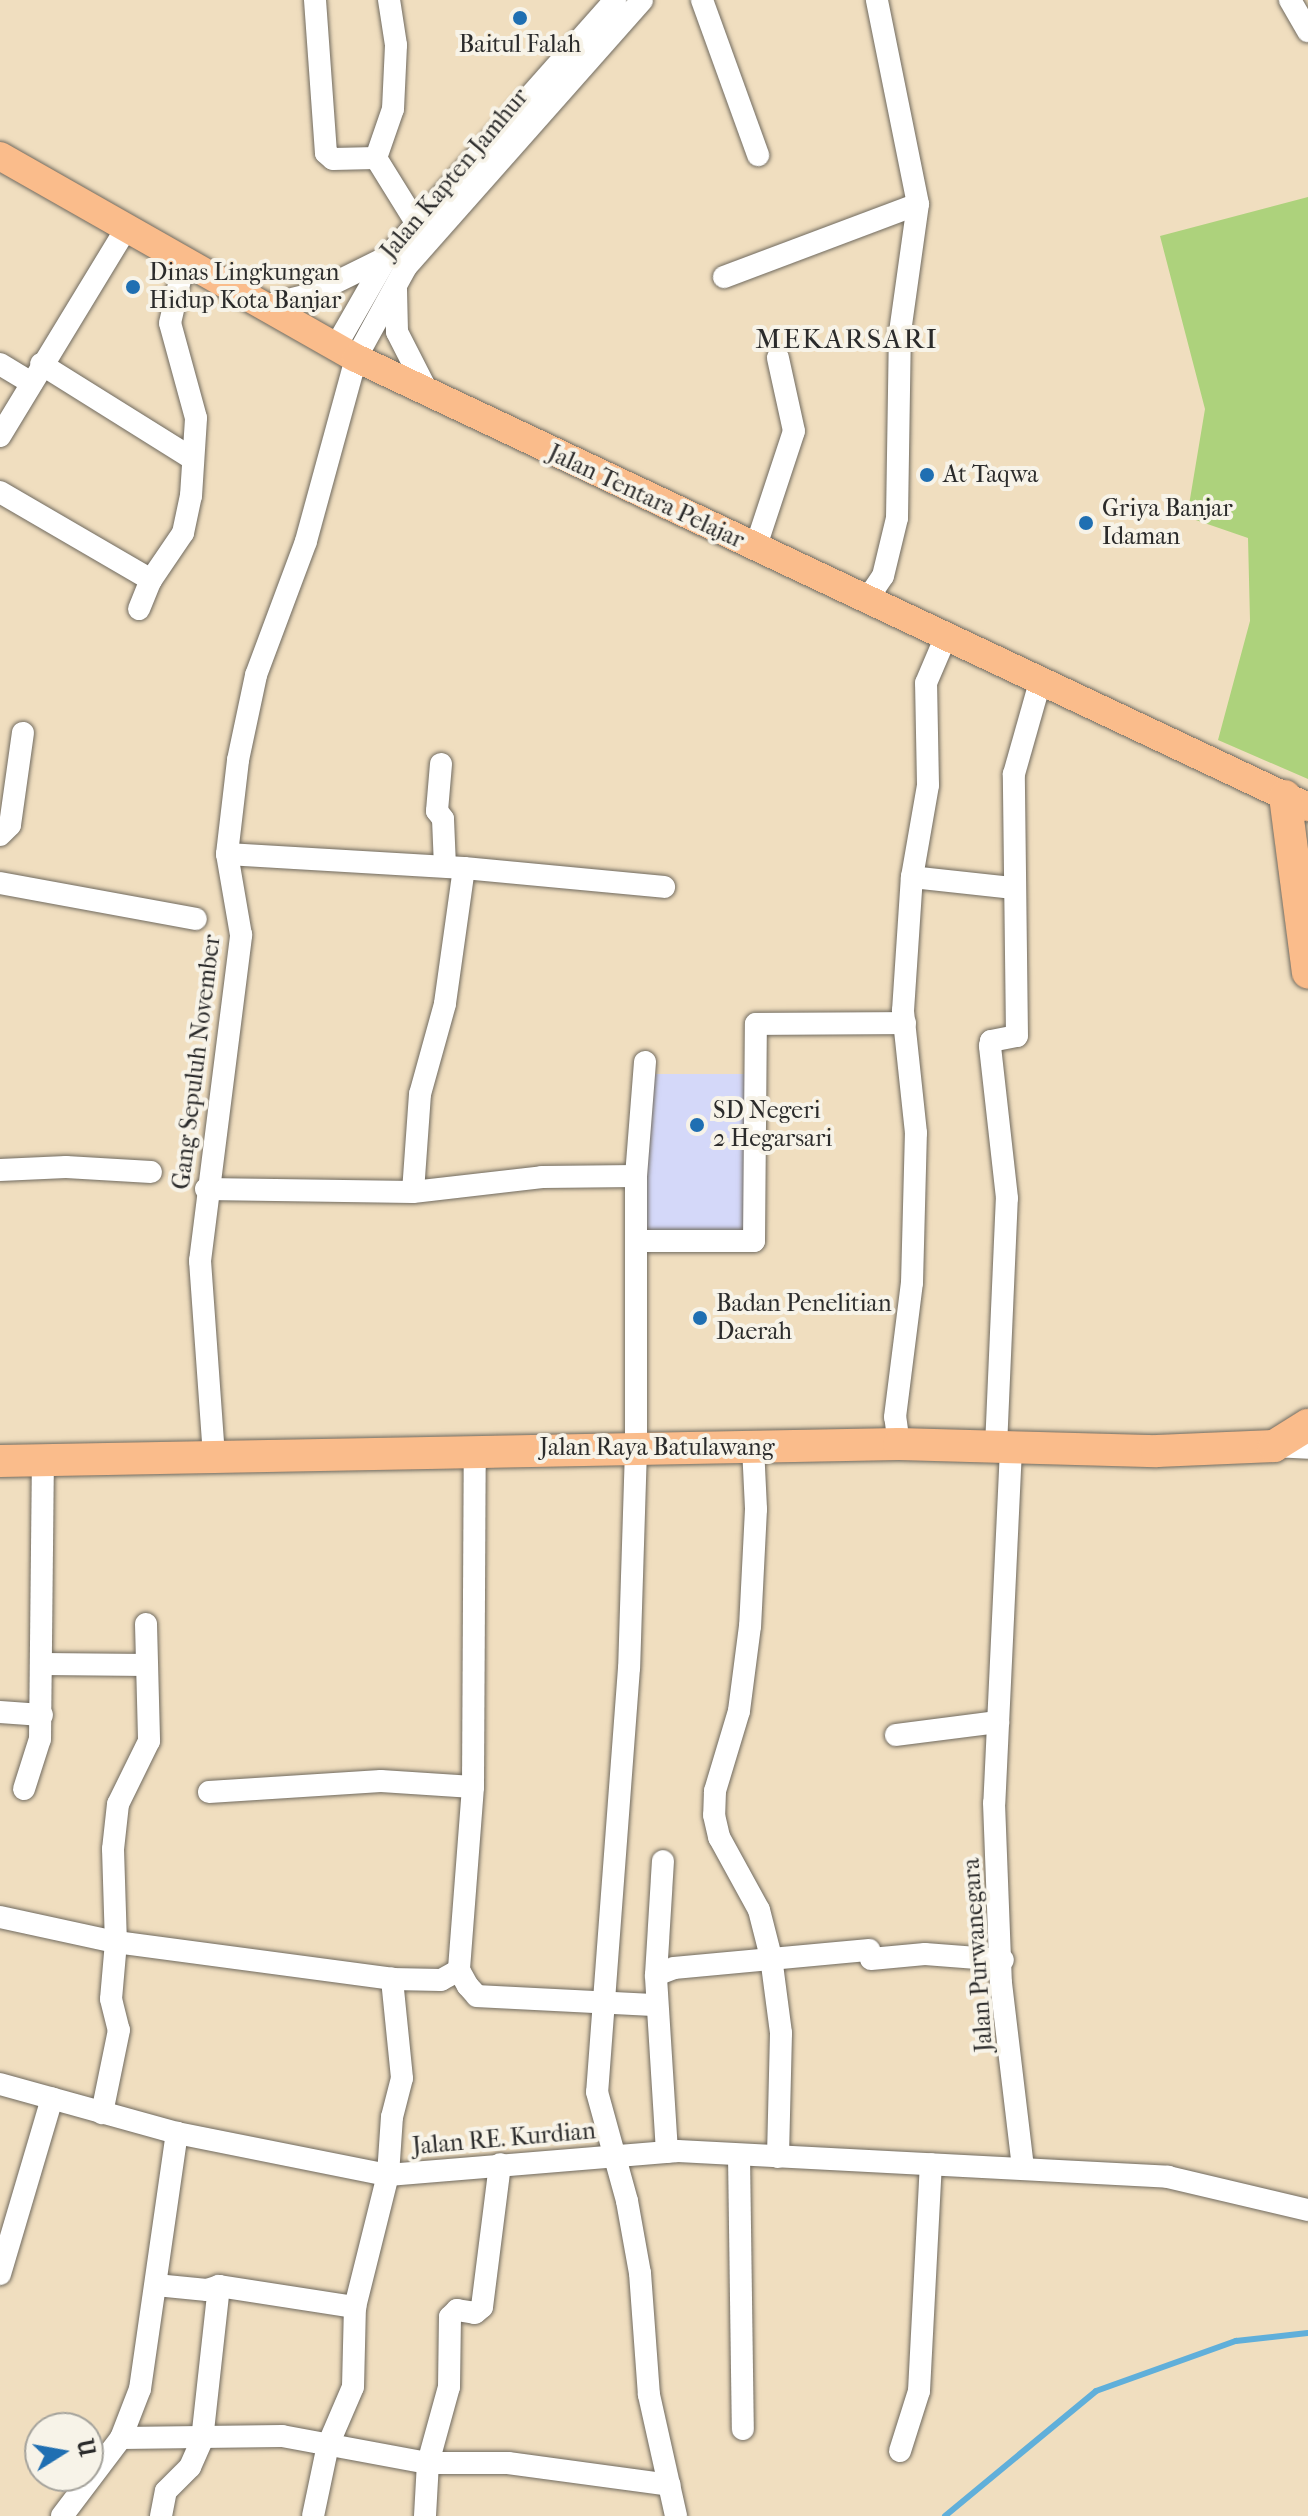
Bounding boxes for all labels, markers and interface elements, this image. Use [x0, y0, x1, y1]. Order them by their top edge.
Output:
marker: Baitul Falah [511, 9, 529, 27]
place label: Baitul Falah [459, 31, 581, 59]
street label: Jalan Kapten Jamhur [375, 83, 535, 265]
place label: Dinas Lingkungan Hidup Kota Banjar [149, 259, 342, 315]
marker: Dinas Lingkungan Hidup Kota Banjar [124, 278, 142, 296]
district label: MEKARSARI [755, 322, 939, 356]
street label: Jalan Tentara Pelajar [543, 439, 749, 555]
place label: At Taqwa [943, 461, 1038, 489]
marker: At Taqwa [918, 466, 936, 484]
place label: Griya Banjar Idaman [1102, 495, 1233, 551]
marker: Griya Banjar Idaman [1077, 514, 1095, 532]
street label: Gang Sepuluh November [167, 933, 227, 1191]
place label: SD Negeri 2 Hegarsari [713, 1097, 832, 1153]
marker: SD Negeri 2 Hegarsari [688, 1116, 706, 1134]
place label: Badan Penelitian Daerah [716, 1290, 892, 1346]
marker: Badan Penelitian Daerah [691, 1309, 709, 1327]
street label: Jalan Raya Batulawang [539, 1434, 775, 1462]
street label: Jalan Purwanegara [957, 1857, 999, 2053]
street label: Jalan RE. Kurdian [411, 2117, 597, 2161]
north arrow [24, 2412, 104, 2492]
text: U [71, 2437, 100, 2459]

